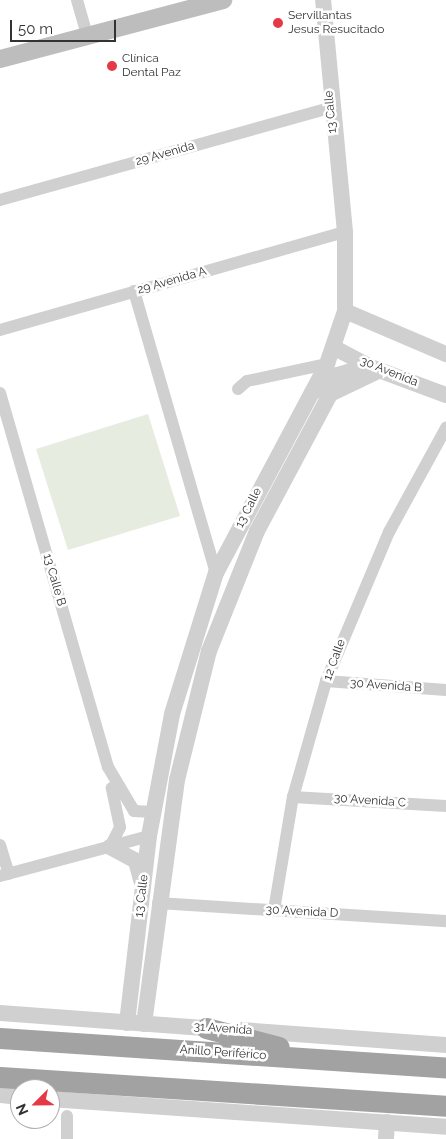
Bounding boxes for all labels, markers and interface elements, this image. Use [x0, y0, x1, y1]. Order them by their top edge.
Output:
place label: Servillantas Jesus Resucitado [288, 9, 384, 37]
scale bar [12, 10, 119, 42]
marker: Servillantas Jesus Resucitado [272, 17, 284, 29]
text: 50 m [18, 20, 53, 38]
place label: Clínica Dental Paz [122, 52, 181, 80]
marker: Clínica Dental Paz [106, 60, 118, 72]
street label: 13 Calle [322, 90, 340, 134]
street label: 29 Avenida [134, 139, 196, 169]
street label: 29 Avenida A [135, 264, 209, 298]
street label: 30 Avenida [358, 354, 420, 390]
street label: 13 Calle [233, 486, 265, 530]
street label: 13 Calle B [40, 552, 68, 608]
street label: 12 Calle [321, 637, 349, 683]
street label: 30 Avenida B [349, 676, 423, 696]
street label: 30 Avenida C [333, 791, 407, 811]
street label: 13 Calle [132, 874, 152, 918]
street label: 30 Avenida D [265, 903, 339, 921]
street label: 31 Avenida [193, 1020, 253, 1038]
street label: Anillo Periférico [179, 1043, 267, 1063]
north arrow [10, 1079, 60, 1129]
text: N [13, 1101, 32, 1118]

